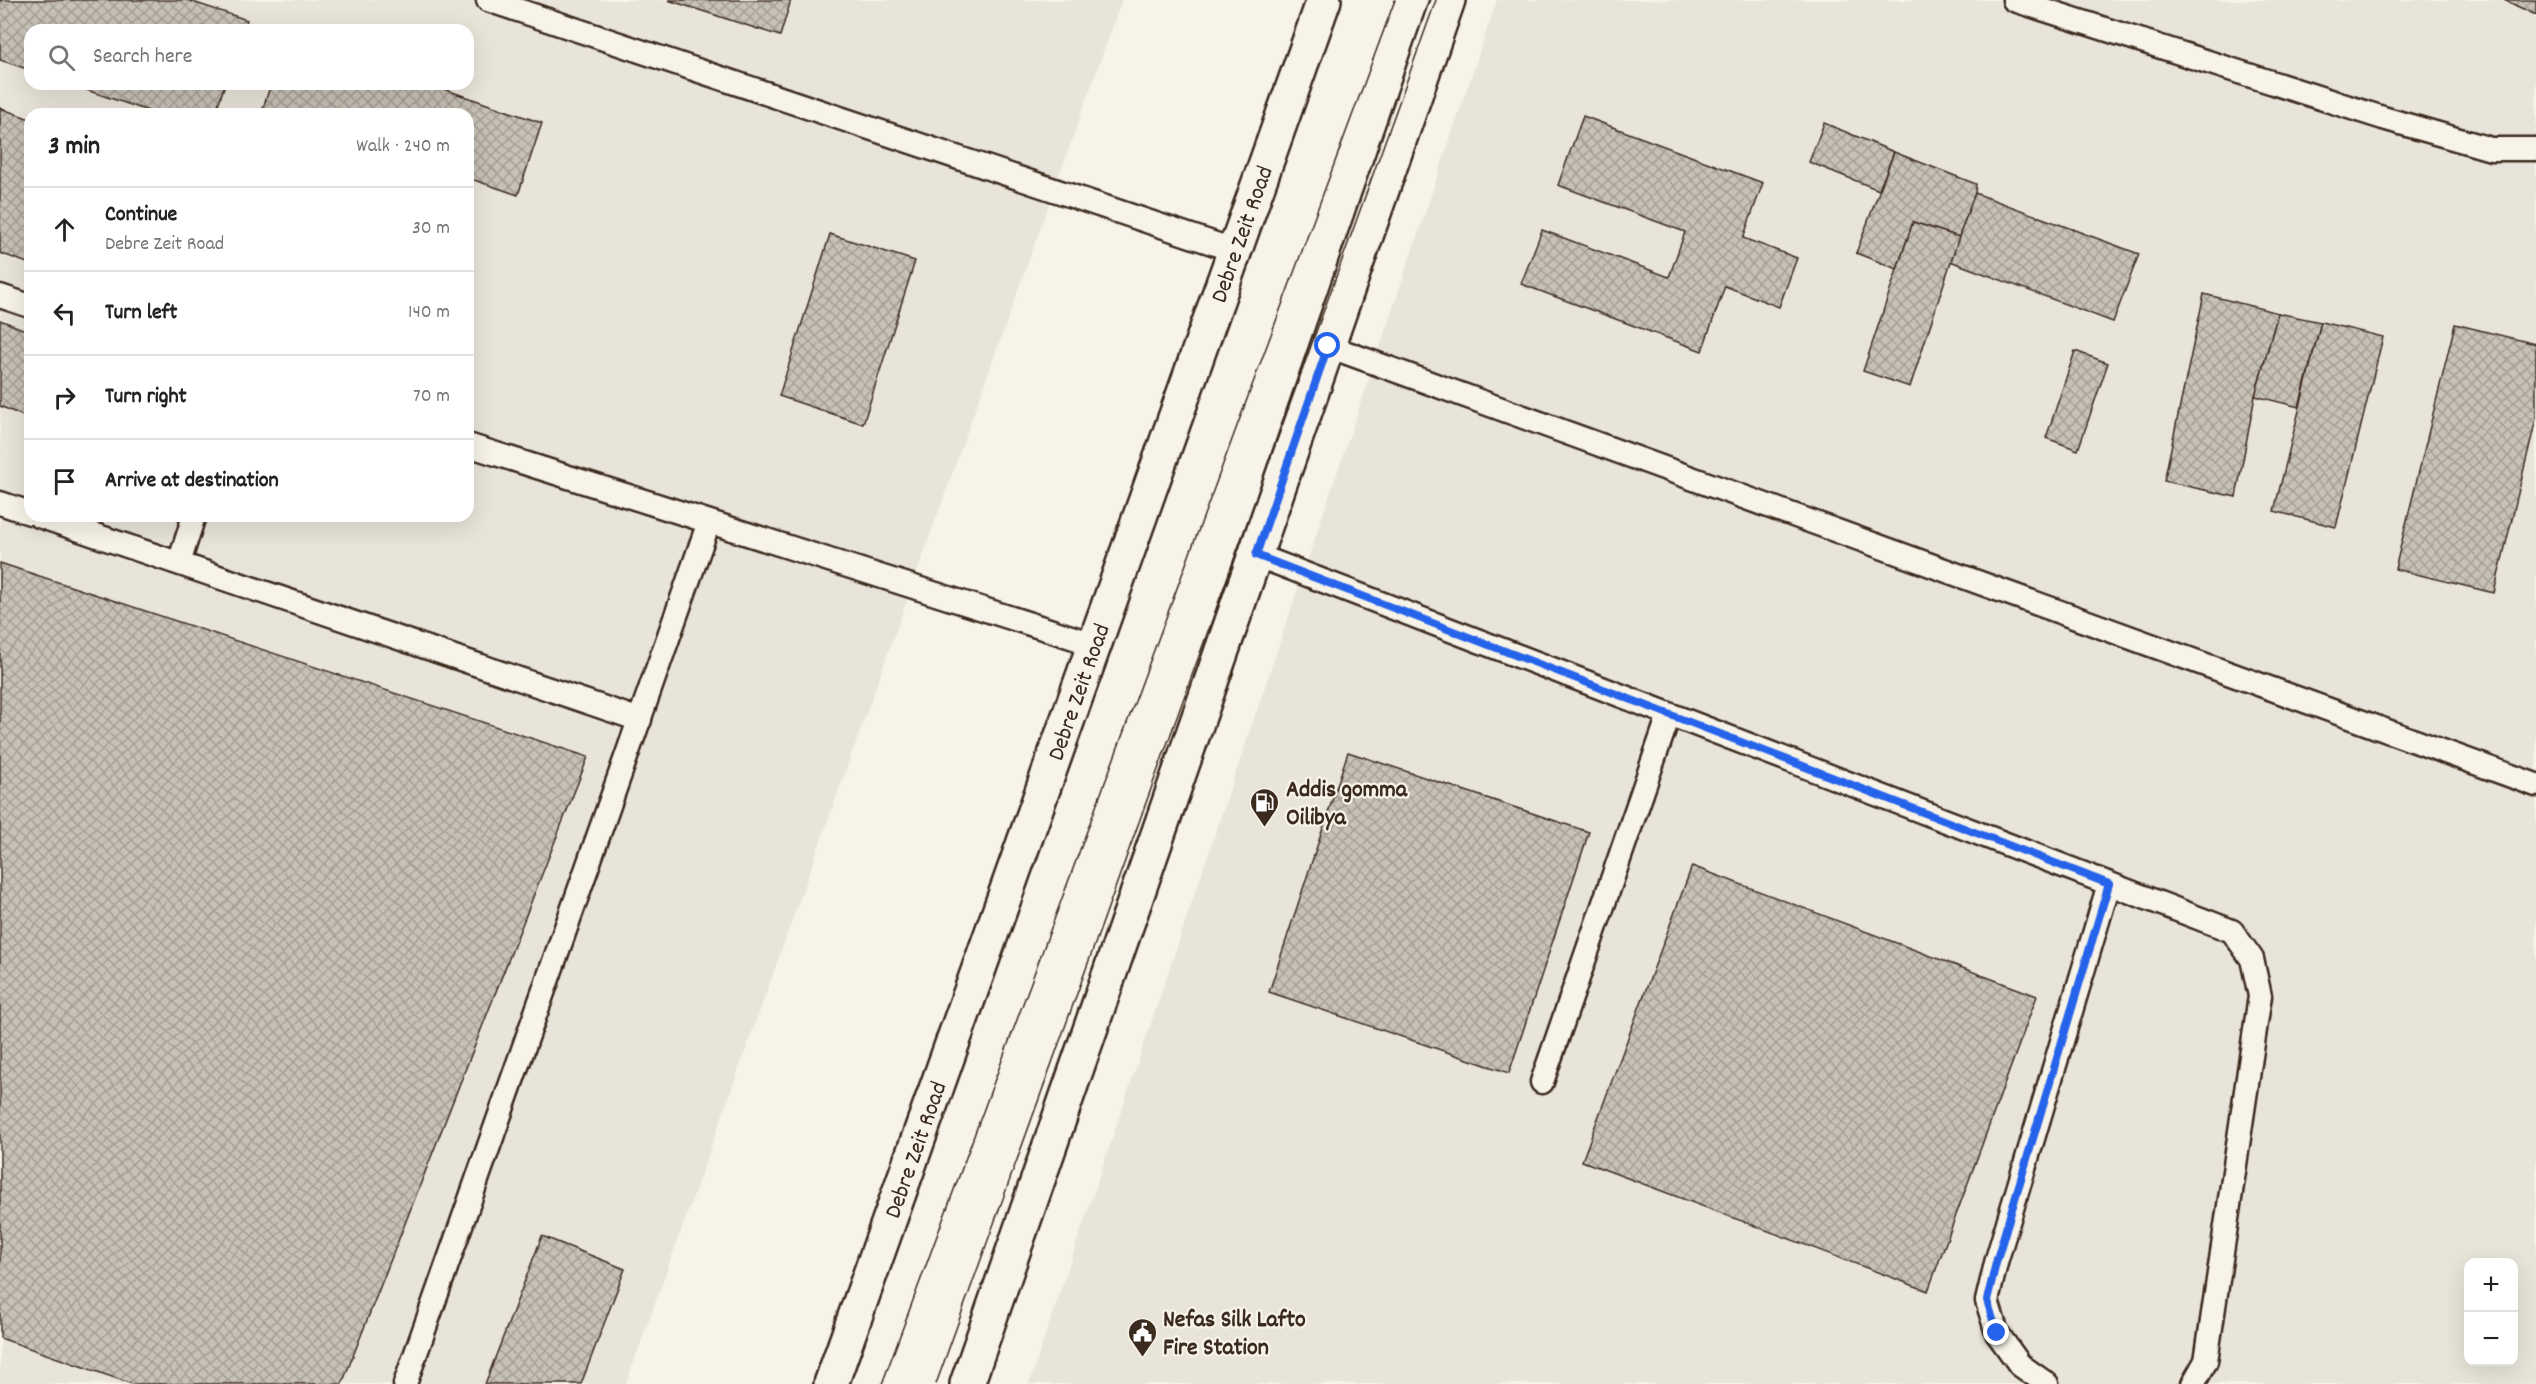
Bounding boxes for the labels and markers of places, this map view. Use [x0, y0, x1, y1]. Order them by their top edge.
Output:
place label: Addis gomma Oilibya [1286, 774, 1408, 836]
fuel station icon: Addis gomma Oilibya [1249, 786, 1281, 828]
place label: Nefas Silk Lafto Fire Station [1163, 1304, 1306, 1366]
public building icon: Nefas Silk Lafto Fire Station [1126, 1316, 1158, 1358]

